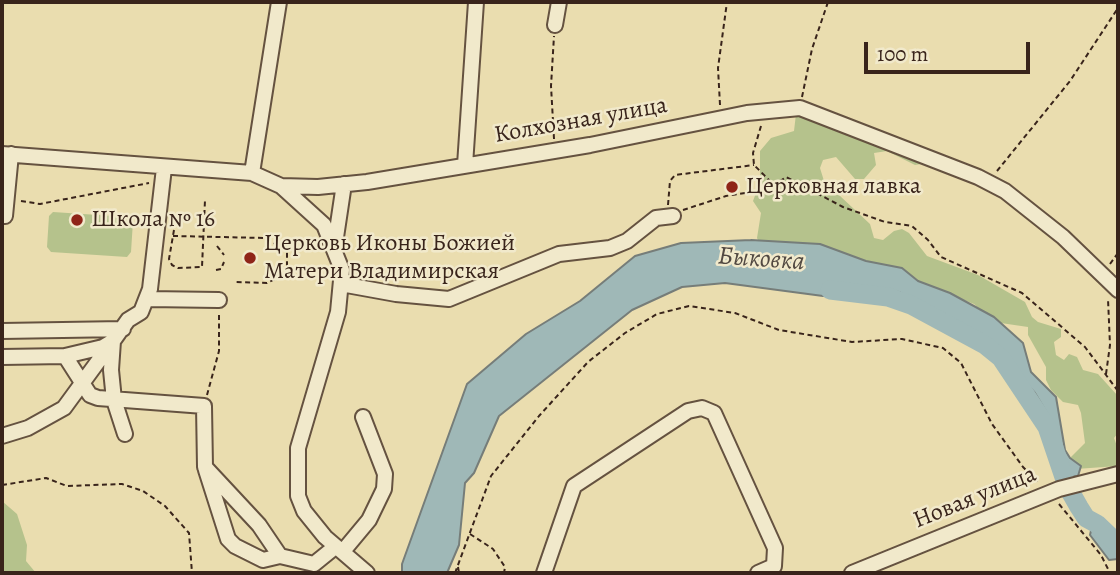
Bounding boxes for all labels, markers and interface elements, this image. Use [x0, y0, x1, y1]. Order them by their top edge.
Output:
scale bar [868, 28, 1034, 72]
text: 100 m [877, 40, 928, 68]
street label: Колхозная улица [492, 92, 670, 150]
place label: Церковная лавка [746, 173, 921, 201]
marker: Церковная лавка [724, 179, 740, 195]
place label: Школа № 16 [91, 206, 215, 234]
marker: Школа № 16 [69, 212, 85, 228]
place label: Церковь Иконы Божией Матери Владимирская [264, 230, 515, 286]
water label: Быковка [716, 241, 806, 279]
marker: Церковь Иконы Божией Матери Владимирская [242, 250, 258, 266]
street label: Новая улица [909, 460, 1041, 536]

